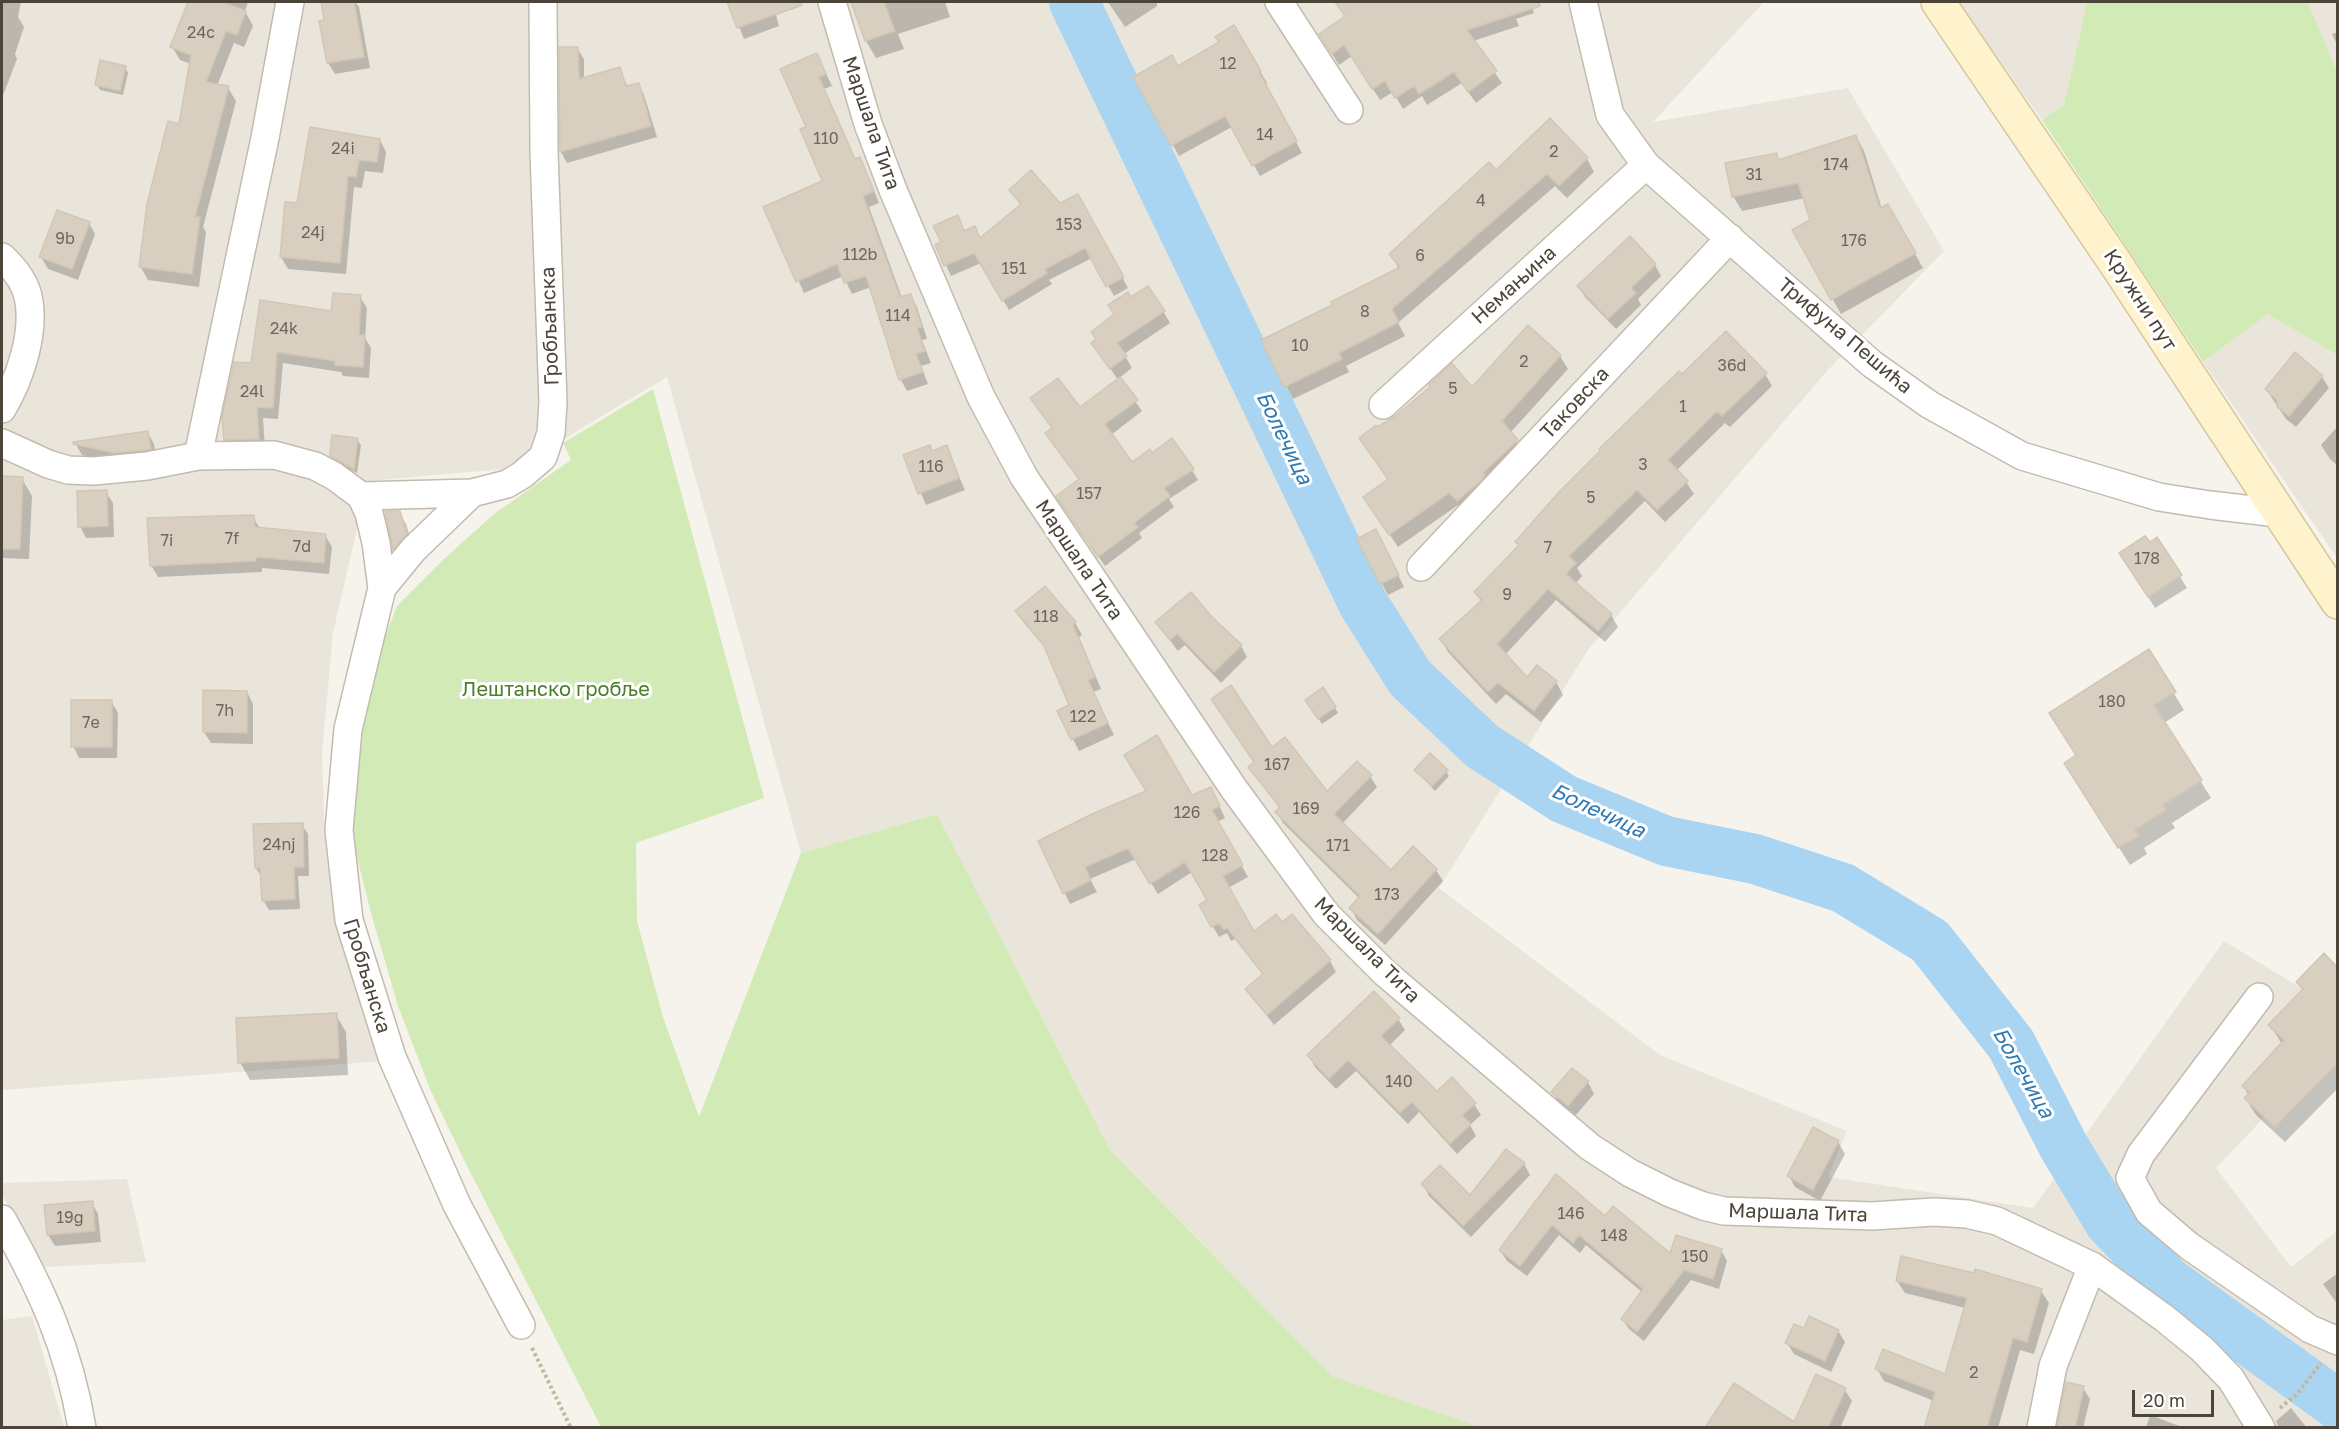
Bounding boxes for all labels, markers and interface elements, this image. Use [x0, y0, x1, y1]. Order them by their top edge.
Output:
house number: 24c [187, 23, 215, 43]
street label: Маршала Тита [837, 53, 905, 193]
house number: 12 [1219, 54, 1237, 74]
house number: 14 [1256, 125, 1274, 145]
house number: 110 [813, 129, 839, 149]
house number: 24i [331, 139, 355, 159]
house number: 2 [1549, 142, 1559, 162]
house number: 174 [1823, 155, 1849, 175]
house number: 31 [1745, 165, 1763, 185]
house number: 4 [1476, 191, 1486, 211]
house number: 153 [1056, 215, 1082, 235]
house number: 24j [301, 223, 325, 243]
house number: 9b [55, 229, 75, 249]
house number: 176 [1841, 231, 1867, 251]
street label: Немањина [1467, 241, 1561, 329]
house number: 112b [843, 245, 877, 265]
street label: Кружни пут [2098, 245, 2182, 355]
house number: 6 [1415, 246, 1425, 266]
house number: 151 [1002, 259, 1026, 279]
street label: Гробљанска [536, 266, 564, 386]
street label: Трифуна Пешића [1773, 273, 1917, 399]
house number: 8 [1360, 302, 1370, 322]
house number: 114 [885, 306, 911, 326]
house number: 24k [270, 319, 298, 339]
house number: 10 [1291, 336, 1309, 356]
house number: 2 [1519, 352, 1529, 372]
house number: 36d [1718, 356, 1746, 376]
street label: Таковска [1536, 362, 1614, 444]
house number: 5 [1448, 379, 1458, 399]
house number: 24l [240, 382, 264, 402]
water label: Болечица [1251, 387, 1317, 489]
house number: 1 [1679, 397, 1687, 417]
house number: 3 [1638, 455, 1648, 475]
house number: 116 [918, 457, 944, 477]
house number: 157 [1076, 484, 1102, 504]
house number: 5 [1586, 488, 1596, 508]
street label: Маршала Тита [1030, 495, 1128, 625]
house number: 7f [225, 529, 239, 549]
house number: 7i [161, 531, 173, 551]
house number: 7d [293, 537, 311, 557]
house number: 7 [1544, 538, 1552, 558]
house number: 178 [2134, 549, 2160, 569]
house number: 9 [1502, 585, 1512, 605]
house number: 118 [1033, 607, 1059, 627]
park label: Лештанско гробље [462, 678, 650, 702]
house number: 180 [2098, 692, 2126, 712]
house number: 7h [216, 701, 234, 721]
house number: 122 [1070, 707, 1096, 727]
house number: 7e [82, 713, 100, 733]
house number: 167 [1264, 755, 1290, 775]
water label: Болечица [1547, 778, 1649, 844]
house number: 169 [1292, 799, 1320, 819]
house number: 126 [1174, 803, 1200, 823]
house number: 24nj [262, 835, 296, 855]
house number: 171 [1326, 836, 1350, 856]
house number: 128 [1202, 846, 1228, 866]
house number: 173 [1374, 885, 1400, 905]
street label: Маршала Тита [1309, 892, 1425, 1008]
street label: Гробљанска [338, 916, 396, 1036]
water label: Болечица [1987, 1023, 2059, 1123]
house number: 140 [1385, 1072, 1413, 1092]
street label: Маршала Тита [1728, 1199, 1868, 1227]
house number: 146 [1557, 1204, 1585, 1224]
house number: 19g [56, 1208, 84, 1228]
house number: 148 [1600, 1226, 1628, 1246]
house number: 150 [1682, 1247, 1708, 1267]
house number: 2 [1969, 1363, 1979, 1383]
scale bar [2135, 1378, 2218, 1416]
text: 20 m [2143, 1389, 2185, 1411]

